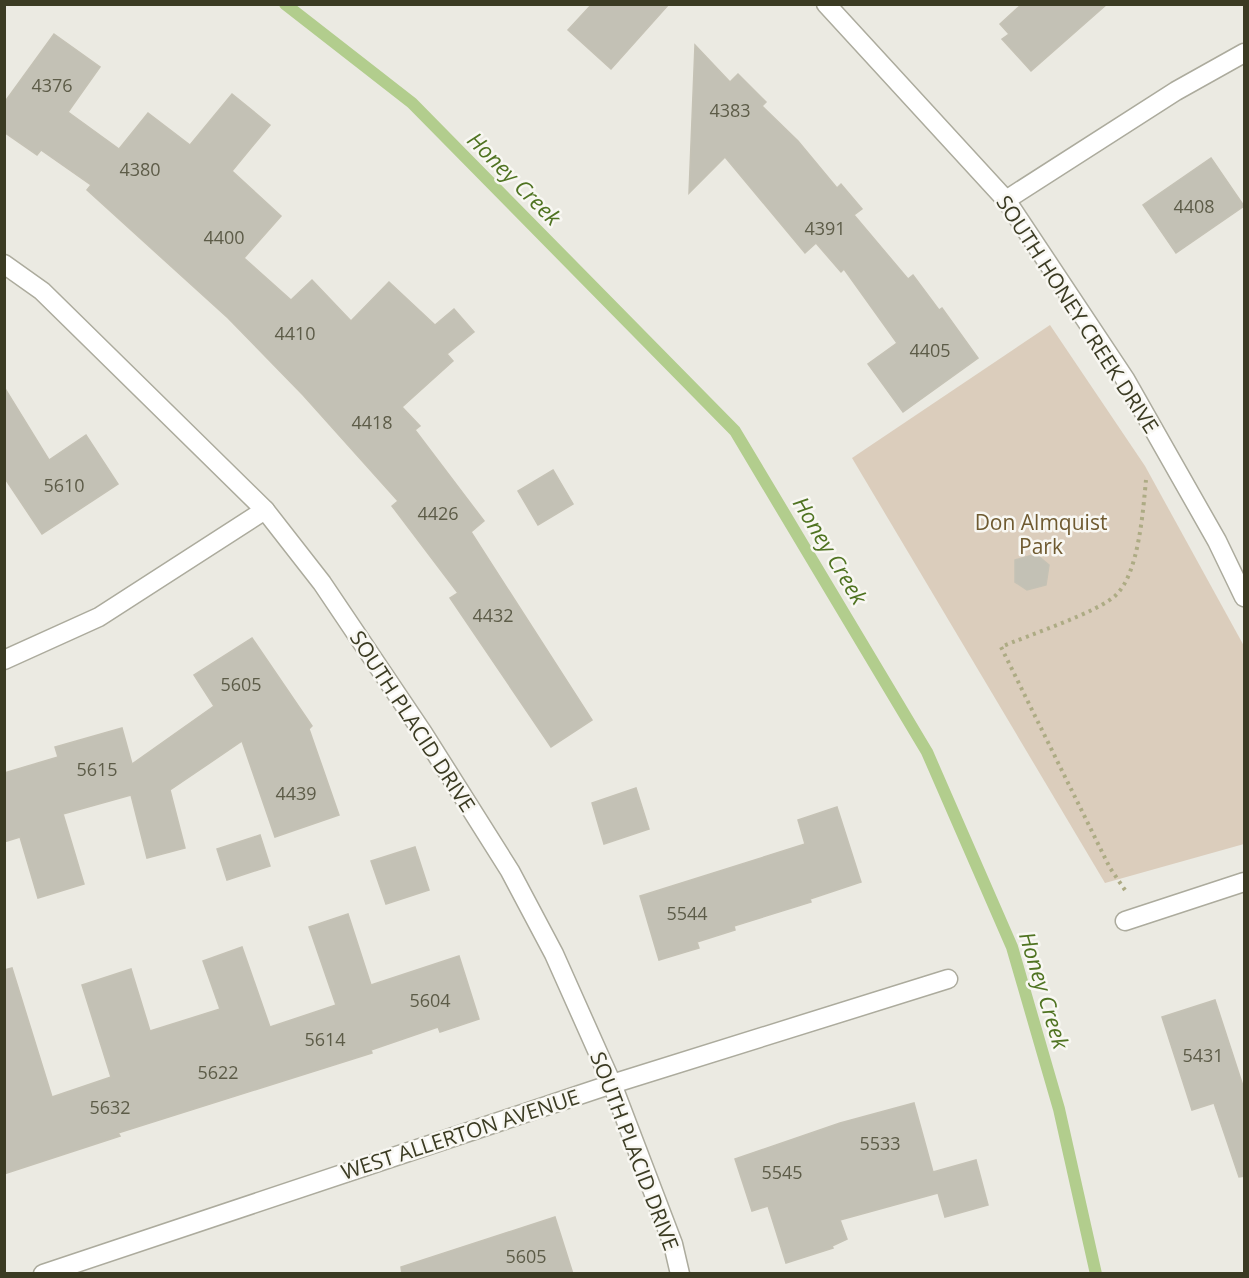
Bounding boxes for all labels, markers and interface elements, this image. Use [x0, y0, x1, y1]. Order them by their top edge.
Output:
house number: 4376 [31, 73, 73, 97]
house number: 4383 [709, 98, 751, 122]
water label: Honey Creek [462, 125, 569, 232]
house number: 4380 [119, 157, 161, 181]
street label: SOUTH HONEY CREEK DRIVE [990, 190, 1166, 438]
house number: 4408 [1173, 194, 1215, 218]
house number: 4391 [804, 216, 846, 240]
house number: 4400 [203, 225, 245, 249]
house number: 4410 [274, 321, 316, 345]
house number: 4405 [909, 338, 951, 362]
house number: 4418 [351, 410, 393, 434]
house number: 5610 [43, 473, 85, 497]
water label: Honey Creek [787, 490, 876, 611]
house number: 4426 [417, 501, 459, 525]
park label: Don Almquist Park [975, 508, 1107, 560]
house number: 4432 [472, 603, 514, 627]
street label: SOUTH PLACID DRIVE [344, 625, 482, 817]
house number: 5605 [220, 672, 262, 696]
house number: 5615 [76, 757, 118, 781]
house number: 4439 [275, 781, 317, 805]
house number: 5544 [666, 901, 708, 925]
water label: Honey Creek [1013, 928, 1077, 1053]
house number: 5604 [409, 988, 451, 1012]
house number: 5614 [304, 1027, 346, 1051]
house number: 5431 [1182, 1043, 1224, 1067]
street label: SOUTH PLACID DRIVE [584, 1048, 686, 1254]
house number: 5622 [197, 1060, 239, 1084]
street label: WEST ALLERTON AVENUE [337, 1082, 583, 1186]
house number: 5632 [89, 1095, 131, 1119]
house number: 5533 [859, 1131, 901, 1155]
house number: 5545 [761, 1160, 803, 1184]
house number: 5605 [505, 1244, 547, 1268]

